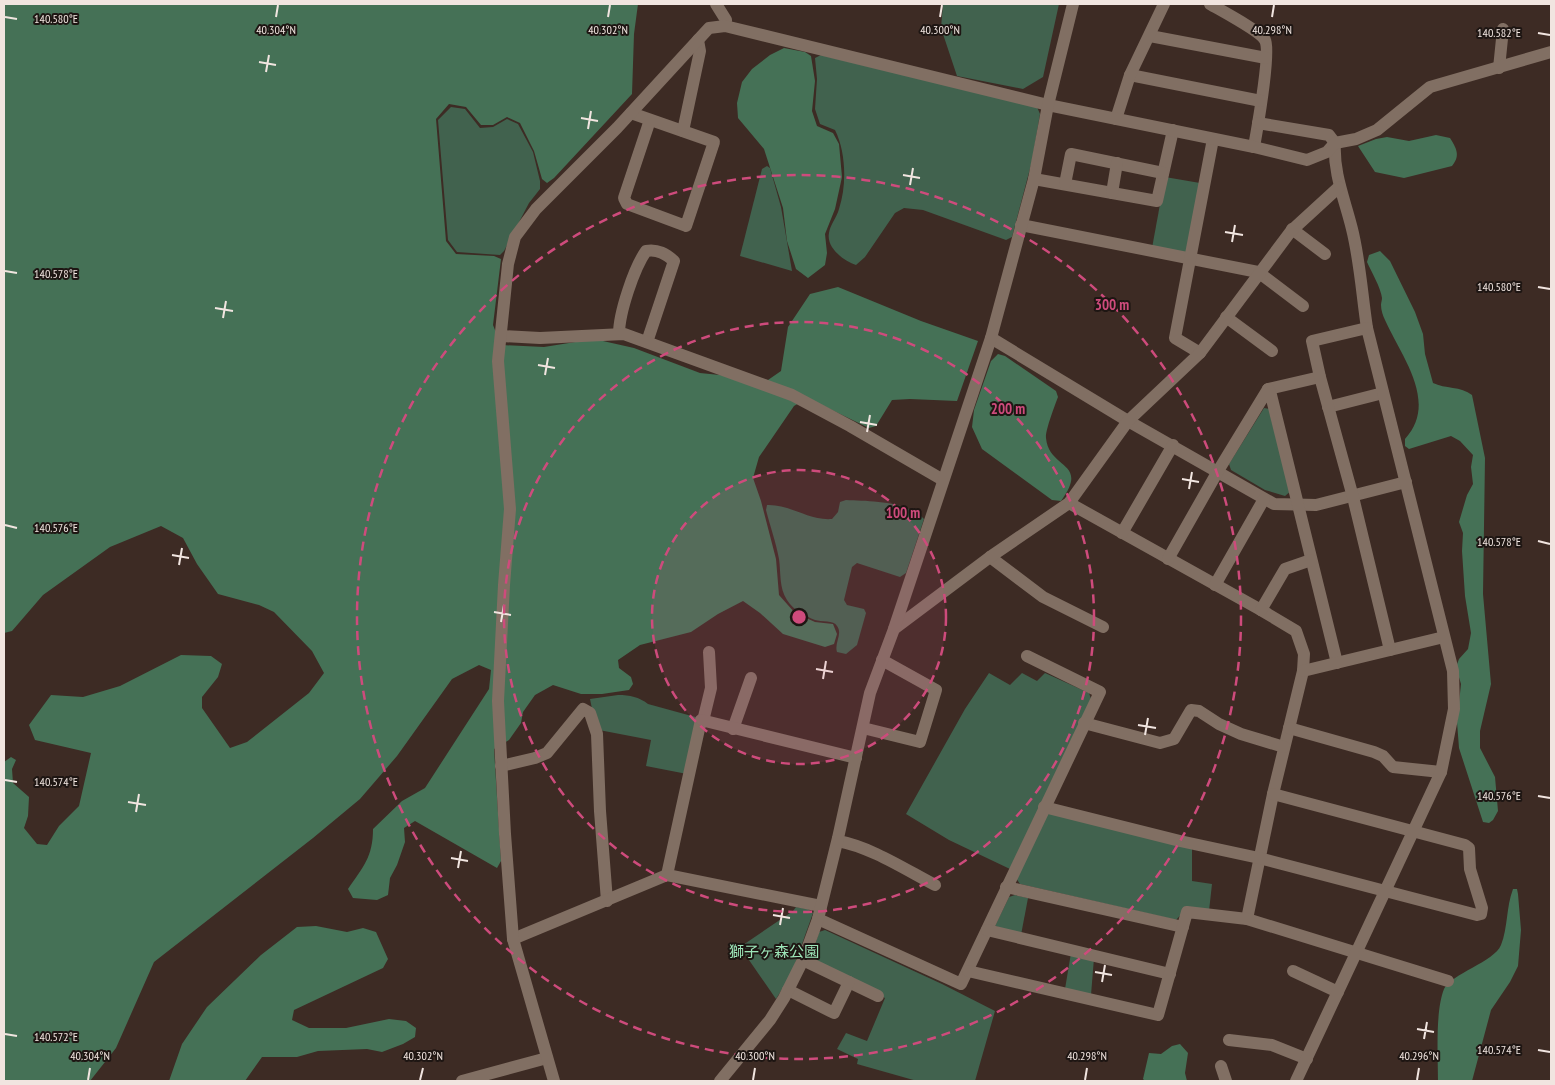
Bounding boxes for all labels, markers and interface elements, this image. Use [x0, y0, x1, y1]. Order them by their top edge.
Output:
text: 140.580°E [34, 11, 78, 26]
text: 40.304°N [256, 22, 296, 37]
text: 40.302°N [588, 22, 628, 37]
text: 40.300°N [920, 22, 960, 37]
text: 40.298°N [1252, 22, 1292, 37]
text: 140.582°E [1477, 25, 1521, 40]
text: 140.578°E [34, 266, 78, 281]
text: 140.580°E [1477, 279, 1521, 294]
text: 300 m [1095, 295, 1129, 314]
text: 200 m [991, 399, 1025, 418]
text: 100 m [886, 503, 920, 522]
text: 140.576°E [34, 520, 78, 535]
text: 140.578°E [1477, 534, 1521, 549]
centre of rings [790, 608, 808, 626]
text: 140.574°E [34, 774, 78, 789]
text: 140.576°E [1477, 788, 1521, 803]
park label: 獅子ヶ森公園 [729, 942, 819, 961]
text: 140.572°E [34, 1029, 78, 1044]
text: 140.574°E [1477, 1042, 1521, 1057]
text: 40.304°N [70, 1048, 110, 1063]
text: 40.302°N [403, 1048, 443, 1063]
text: 40.300°N [735, 1048, 775, 1063]
text: 40.298°N [1067, 1048, 1107, 1063]
text: 40.296°N [1399, 1048, 1439, 1063]

